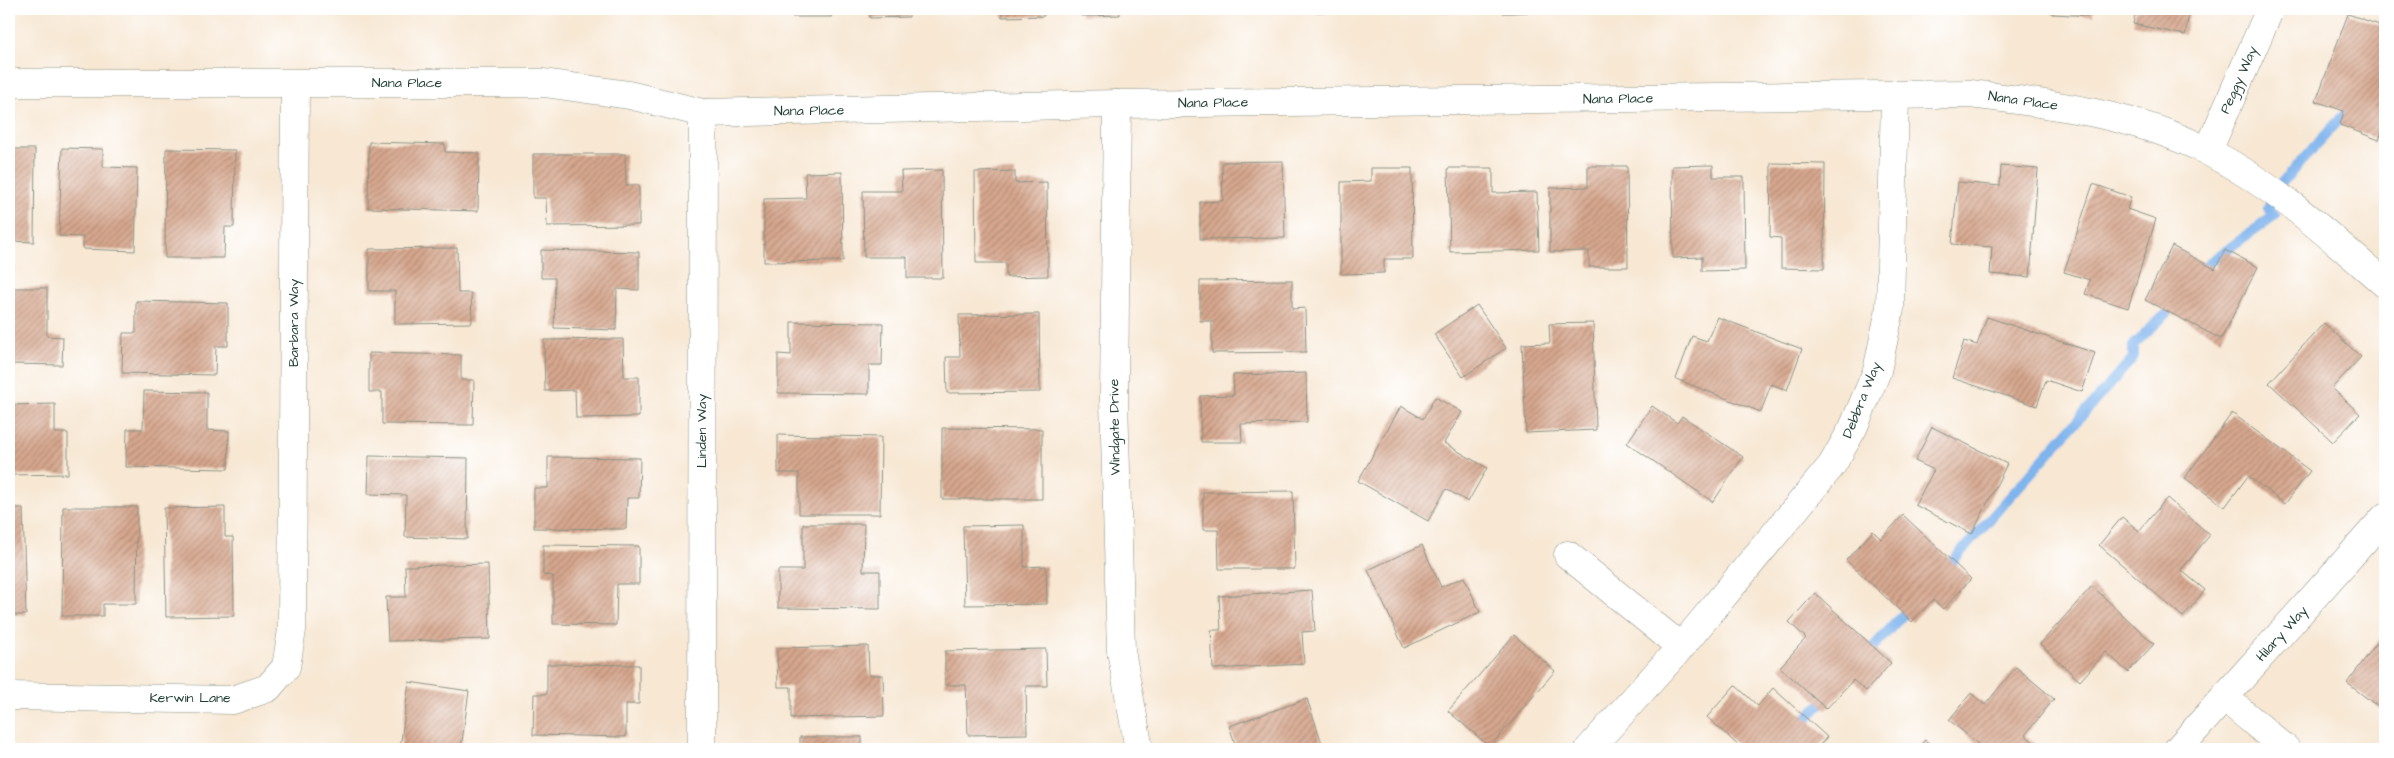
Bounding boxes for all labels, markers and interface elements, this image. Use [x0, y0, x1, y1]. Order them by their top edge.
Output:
street label: Peggy Way [2215, 43, 2263, 117]
street label: Nana Place [372, 73, 443, 93]
street label: Nana Place [1987, 86, 2060, 116]
street label: Nana Place [1583, 88, 1654, 110]
street label: Nana Place [1178, 92, 1249, 114]
street label: Nana Place [774, 100, 845, 122]
street label: Barbara Way [284, 279, 304, 367]
street label: Debbra Way [1838, 359, 1887, 441]
street label: Windgate Drive [1104, 378, 1126, 475]
street label: Linden Way [692, 394, 712, 468]
street label: Hilary Way [2252, 601, 2313, 666]
street label: Kerwin Lane [149, 688, 231, 708]

